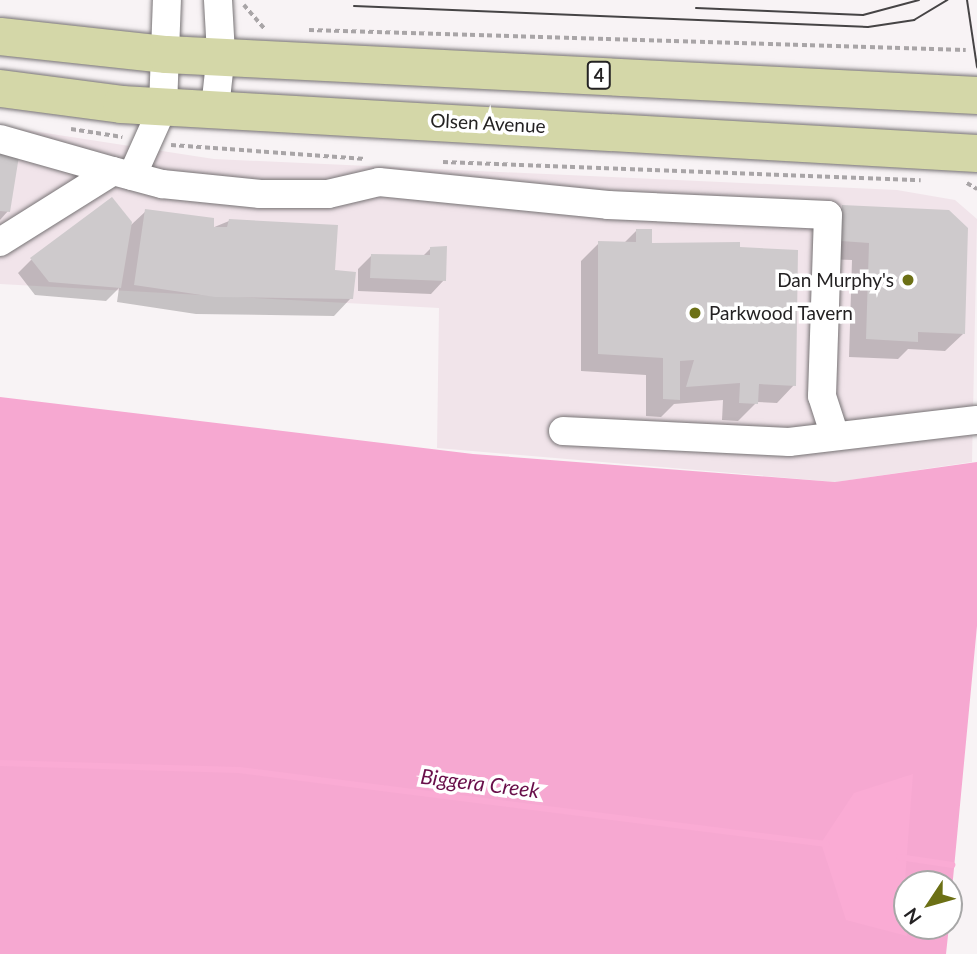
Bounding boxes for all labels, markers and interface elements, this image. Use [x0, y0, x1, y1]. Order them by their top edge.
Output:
road number: 4 [587, 60, 611, 90]
street label: Olsen Avenue [429, 109, 547, 137]
place label: Dan Murphy's [777, 269, 894, 291]
marker: Dan Murphy's [900, 272, 916, 288]
place label: Parkwood Tavern [709, 302, 853, 324]
marker: Parkwood Tavern [687, 305, 703, 321]
water label: Biggera Creek [419, 763, 541, 803]
north arrow [893, 870, 963, 940]
text: N [899, 904, 926, 929]

